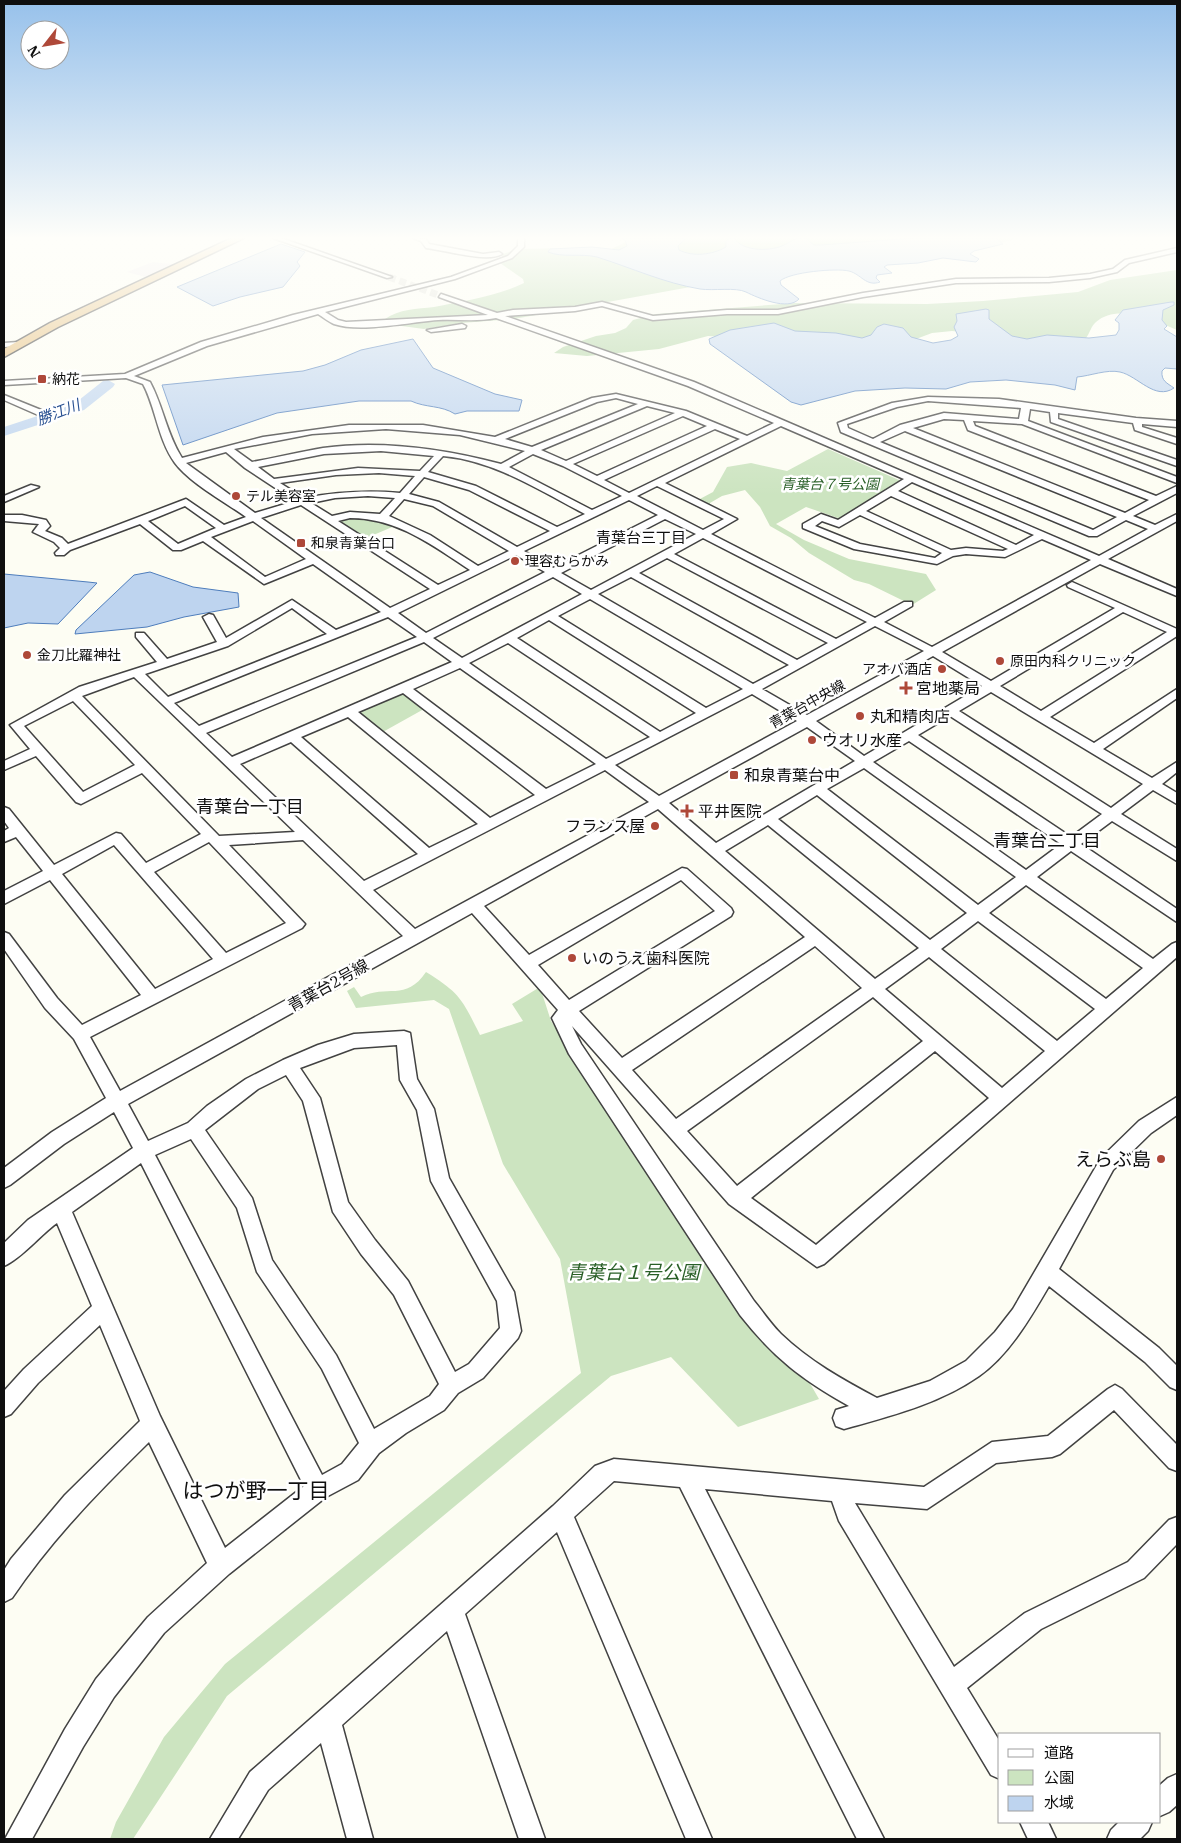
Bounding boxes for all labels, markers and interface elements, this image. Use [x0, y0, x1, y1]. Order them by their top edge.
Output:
north arrow [20, 20, 70, 70]
text: N [23, 42, 44, 61]
place label: 納花 [52, 370, 80, 388]
marker: 納花 [36, 373, 48, 385]
water label: 勝江川 [34, 394, 84, 429]
park label: 青葉台７号公園 [781, 475, 881, 493]
place label: テル美容室 [246, 487, 316, 505]
marker: テル美容室 [230, 490, 242, 502]
district label: 青葉台三丁目 [596, 528, 686, 547]
place label: 和泉青葉台口 [311, 534, 395, 552]
marker: 和泉青葉台口 [295, 537, 307, 549]
place label: 理容むらかみ [525, 552, 609, 570]
marker: 理容むらかみ [509, 555, 521, 567]
place label: 金刀比羅神社 [37, 646, 121, 664]
marker: 金刀比羅神社 [21, 649, 33, 661]
place label: 原田内科クリニック [1010, 652, 1136, 670]
marker: 原田内科クリニック [994, 655, 1006, 667]
place label: アオバ酒店 [862, 660, 932, 678]
marker: アオバ酒店 [936, 663, 948, 675]
street label: 青葉台中央線 [766, 676, 848, 732]
place label: 宮地薬局 [916, 678, 980, 698]
marker: 宮地薬局 [900, 682, 912, 694]
place label: 丸和精肉店 [870, 706, 950, 726]
marker: 丸和精肉店 [854, 710, 866, 722]
place label: ウオリ水産 [822, 730, 902, 750]
marker: ウオリ水産 [806, 734, 818, 746]
place label: 和泉青葉台中 [744, 765, 840, 785]
marker: 和泉青葉台中 [728, 769, 740, 781]
district label: 青葉台一丁目 [196, 795, 304, 818]
place label: 平井医院 [698, 801, 762, 821]
marker: 平井医院 [680, 804, 694, 818]
place label: フランス屋 [565, 816, 645, 836]
marker: フランス屋 [649, 820, 661, 832]
district label: 青葉台二丁目 [993, 829, 1101, 852]
place label: いのうえ歯科医院 [582, 948, 710, 968]
marker: いのうえ歯科医院 [566, 952, 578, 964]
street label: 青葉台2号線 [284, 955, 372, 1015]
place label: えらぶ島 [1075, 1147, 1151, 1171]
marker: えらぶ島 [1155, 1153, 1167, 1165]
park label: 青葉台１号公園 [566, 1260, 702, 1284]
district label: はつが野一丁目 [183, 1476, 330, 1504]
legend [998, 1733, 1161, 1823]
text: 道路 [1044, 1743, 1074, 1762]
text: 公園 [1044, 1768, 1074, 1787]
text: 水域 [1044, 1793, 1074, 1812]

